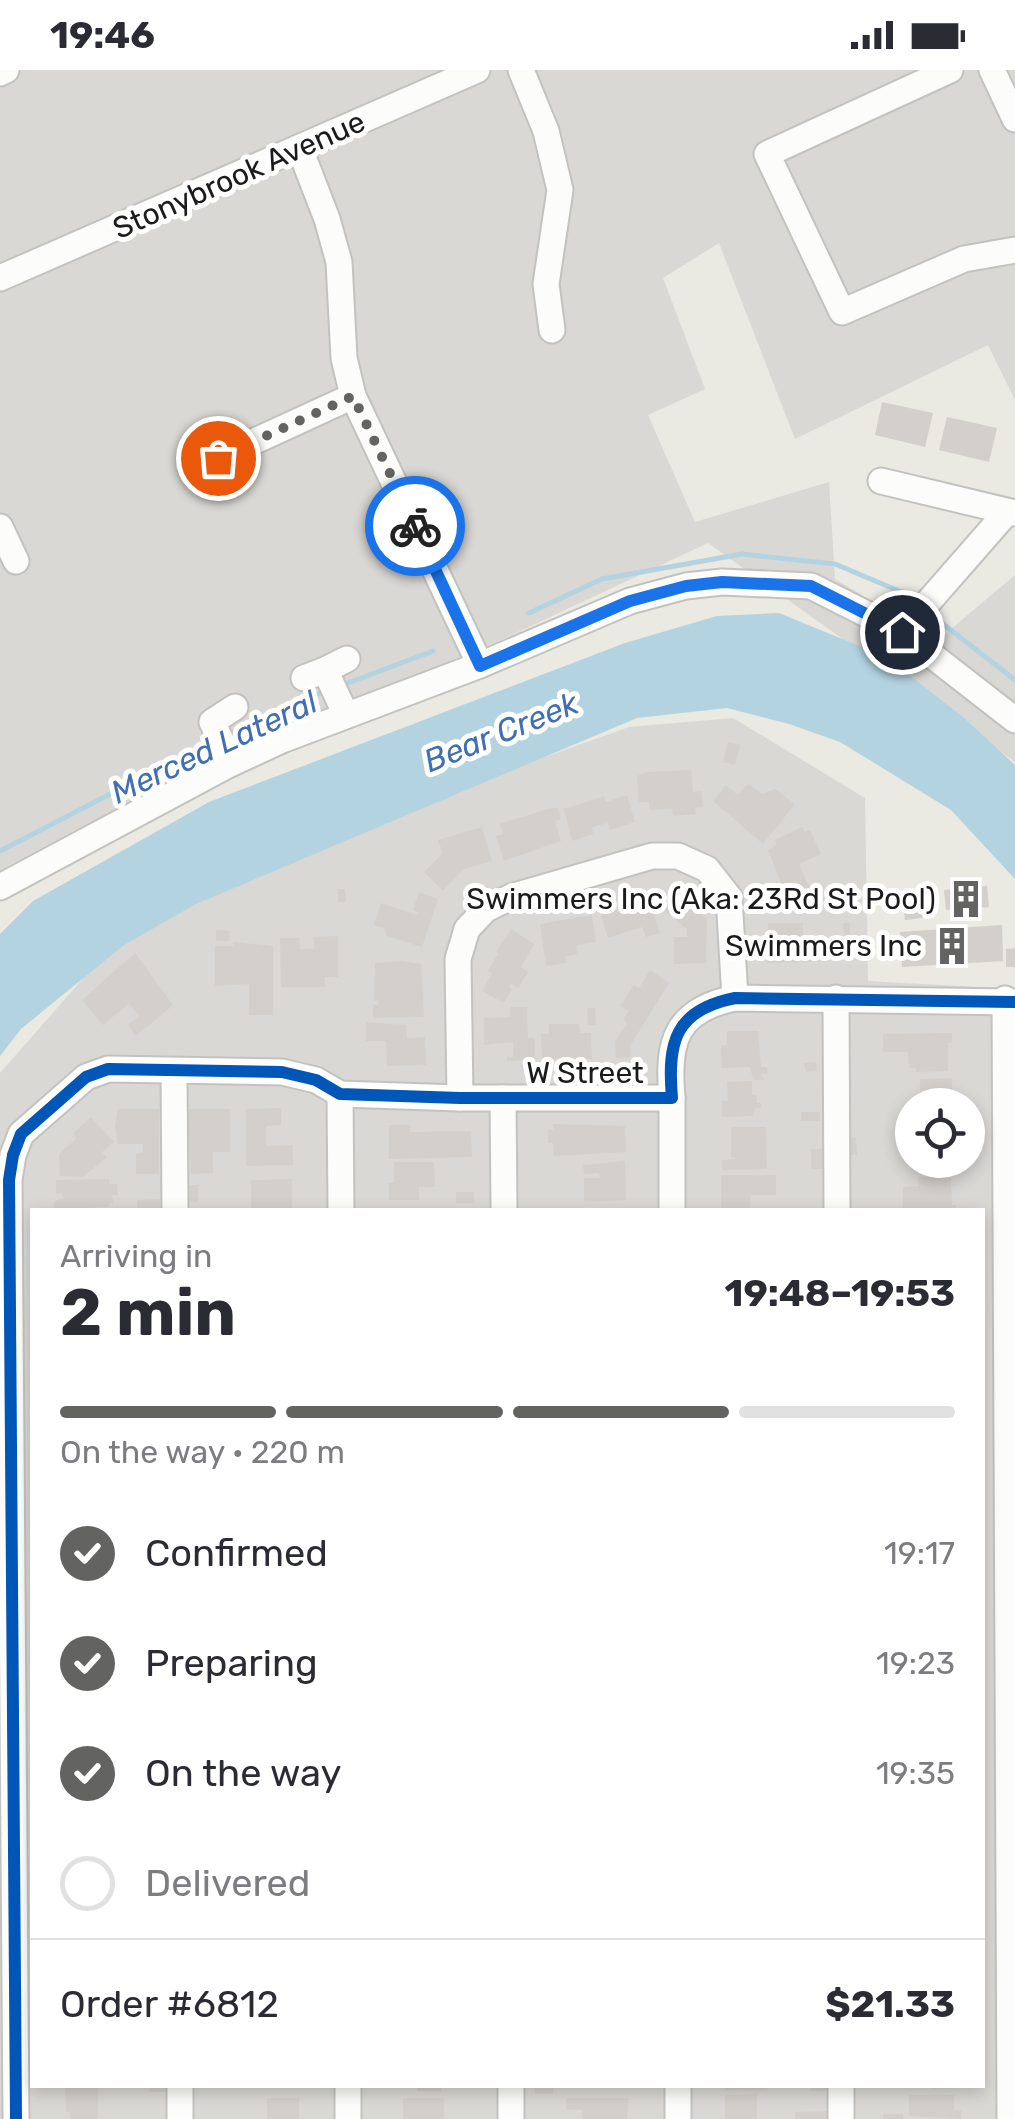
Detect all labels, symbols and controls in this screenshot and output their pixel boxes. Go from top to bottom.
text: 19:46 [50,12,155,58]
street label: Stonybrook Avenue [107,103,371,247]
pin [176,416,261,501]
icon: bag [191,431,246,486]
courier [365,476,465,576]
icon: bike [388,499,443,554]
pin [860,590,945,675]
icon: home [875,605,930,660]
water label: Merced Lateral [105,682,324,811]
water label: Bear Creek [418,684,584,780]
building icon: Swimmers Inc (Aka: 23Rd St Pool) [945,878,987,920]
place label: Swimmers Inc (Aka: 23Rd St Pool) [466,881,936,917]
building icon: Swimmers Inc [931,925,973,967]
place label: Swimmers Inc [725,928,922,964]
street label: W Street [526,1055,644,1091]
map controls [895,1088,985,1178]
button: locate [895,1088,985,1178]
text: Arriving in [60,1237,212,1275]
text: 19:48–19:53 [725,1270,955,1316]
text: 2 min [60,1274,236,1351]
text: On the way · 220 m [60,1433,345,1471]
icon: check [60,1526,115,1581]
text: Confirmed [145,1530,328,1576]
text: 19:17 [884,1534,955,1572]
icon: check [60,1636,115,1691]
text: Preparing [145,1640,318,1686]
text: 19:23 [876,1644,955,1682]
icon: check [60,1746,115,1801]
text: On the way [145,1750,341,1796]
text: 19:35 [876,1754,955,1792]
text: Delivered [145,1860,310,1906]
text: Order #6812 [60,1981,279,2027]
text: $21.33 [825,1981,955,2027]

